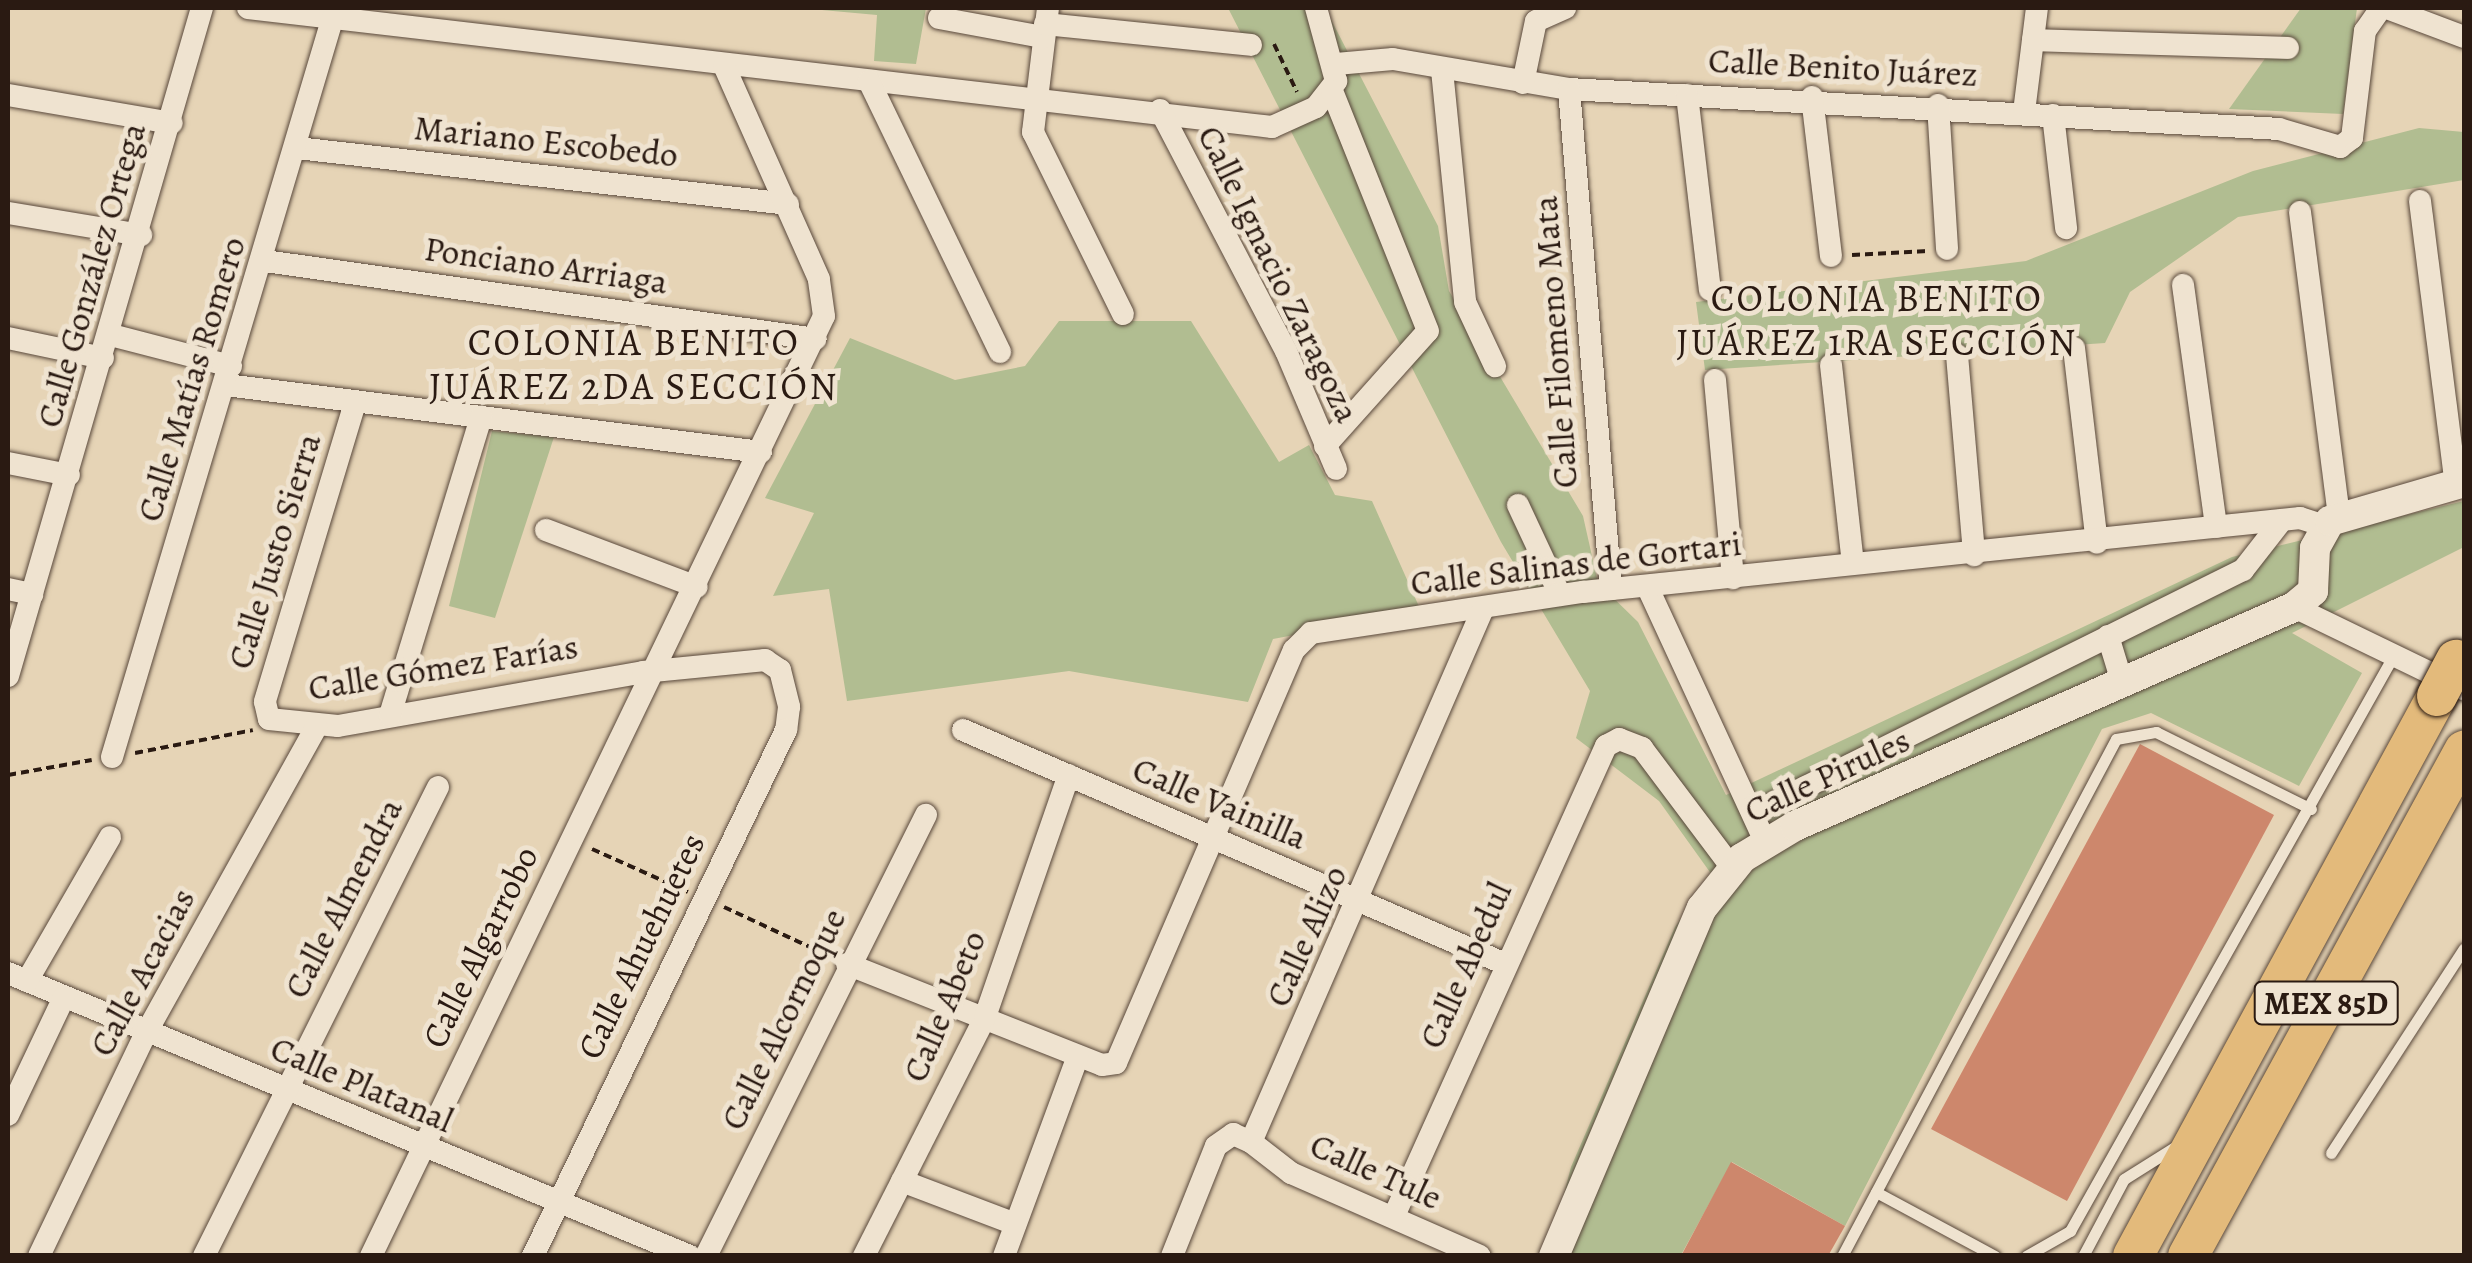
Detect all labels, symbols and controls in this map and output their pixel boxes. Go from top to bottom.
street label: Calle Benito Juárez [1707,39,1979,95]
street label: Mariano Escobedo [412,106,680,176]
street label: Calle González Ortega [27,118,155,432]
street label: Calle Ignacio Zaragoza [1189,119,1369,429]
street label: Calle Filomeno Mata [1524,195,1586,489]
street label: Ponciano Arriaga [422,227,670,303]
street label: Calle Matías Romero [128,232,254,526]
district label: COLONIA BENITO JUÁREZ 1RA SECCIÓN [1676,276,2078,366]
district label: COLONIA BENITO JUÁREZ 2DA SECCIÓN [429,320,839,409]
street label: Calle Justo Sierra [218,428,330,674]
street label: Calle Salinas de Gortari [1408,522,1744,604]
street label: Calle Gómez Farías [305,625,581,709]
street label: Calle Pirules [1738,718,1916,832]
street label: Calle Vainilla [1127,748,1313,858]
street label: Calle Almendra [275,791,411,1005]
street label: Calle Ahuehuetes [568,826,714,1066]
street label: Calle Algarrobo [413,840,547,1054]
street label: Calle Alizo [1256,859,1356,1013]
street label: Calle Abedul [1410,875,1520,1055]
street label: Calle Acacias [80,881,204,1063]
street label: Calle Alcornoque [711,902,855,1136]
street label: Calle Abeto [893,924,995,1088]
road number: MEX 85D [2254,976,2398,1030]
street label: Calle Platanal [265,1027,459,1141]
street label: Calle Tule [1304,1124,1448,1218]

